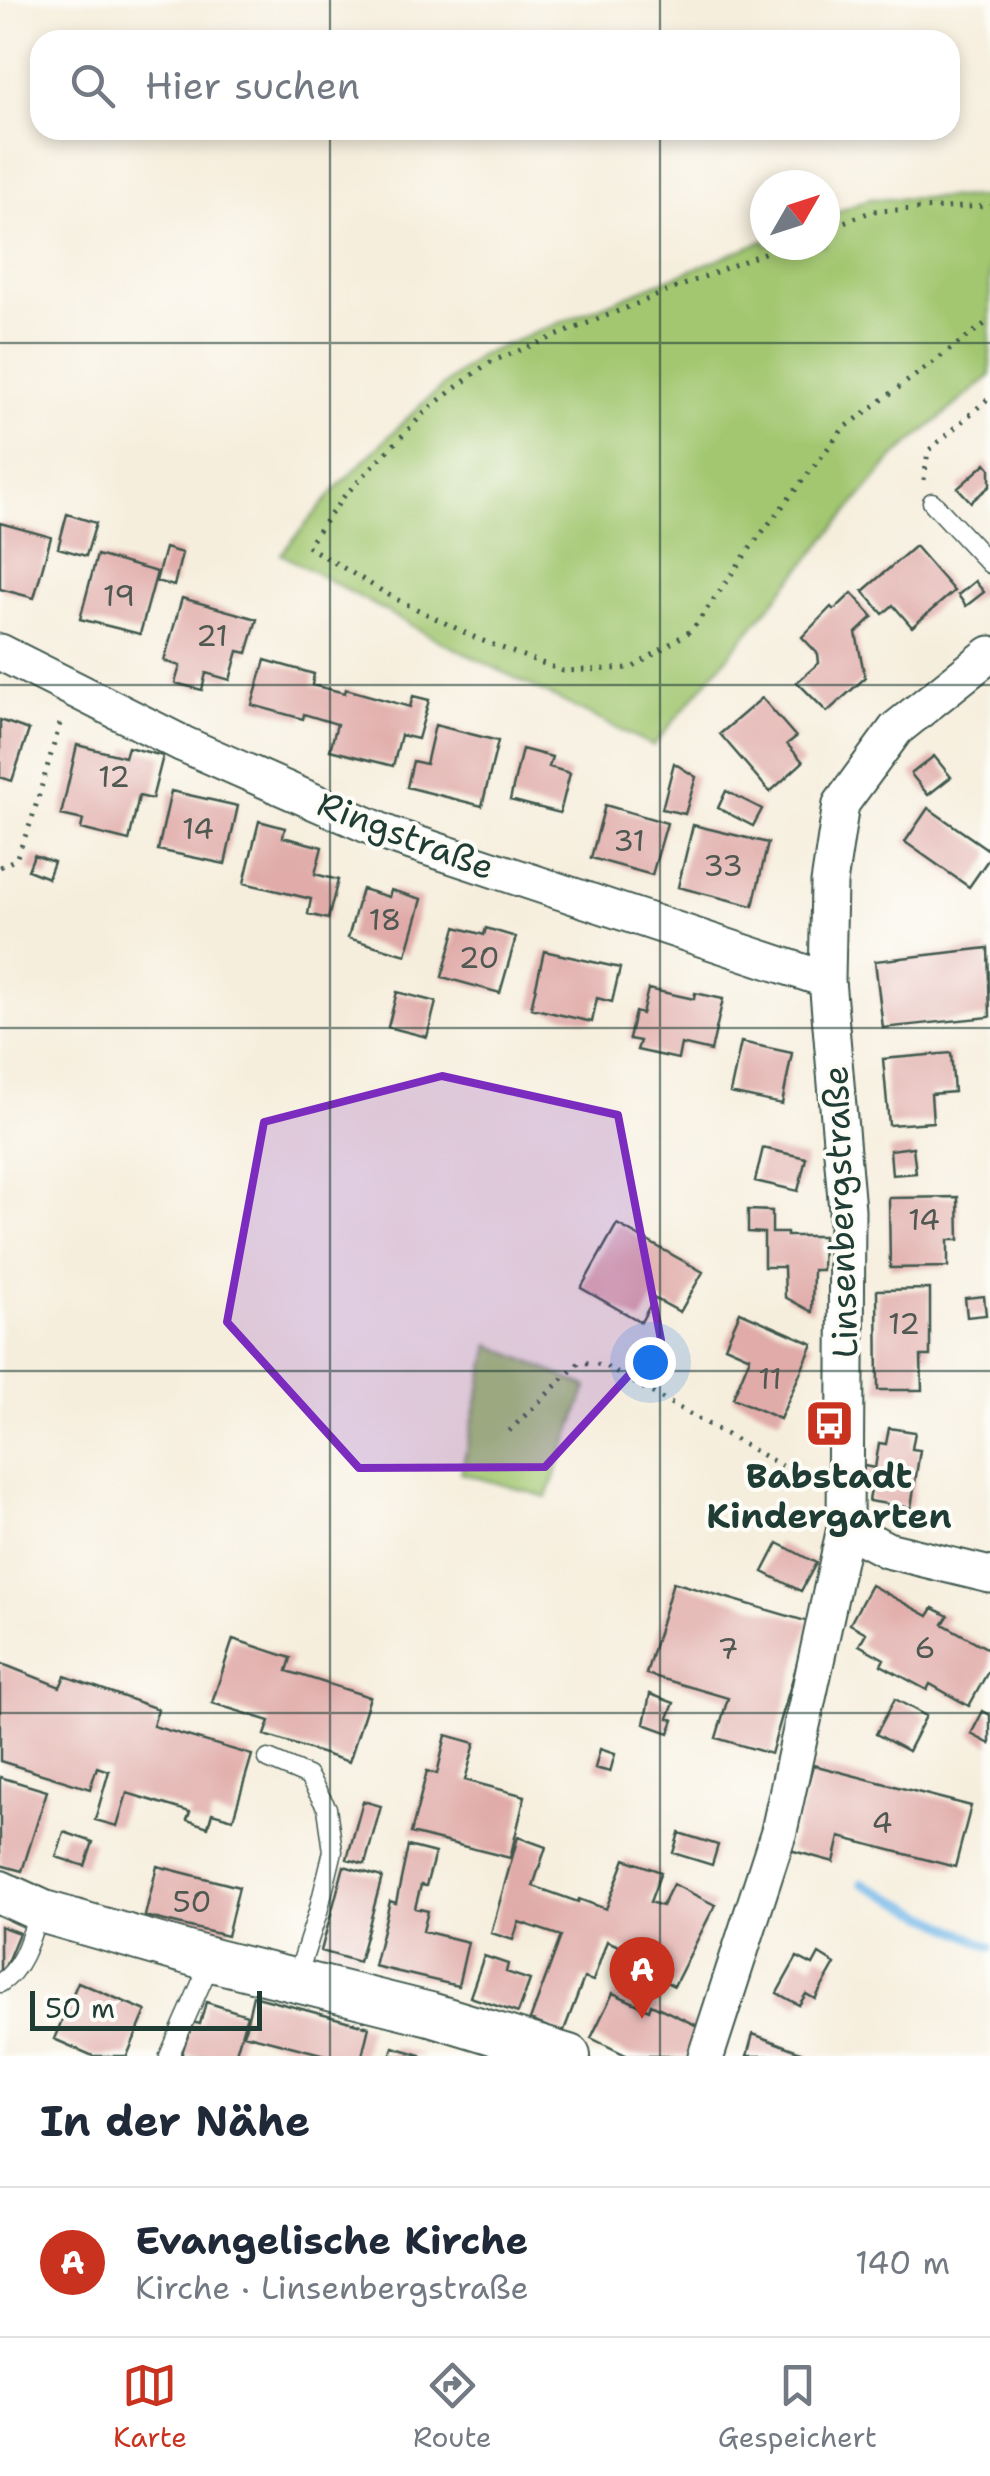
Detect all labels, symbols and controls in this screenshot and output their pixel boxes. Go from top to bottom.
search box [30,30,960,140]
icon: search [65,58,120,113]
text: Hier suchen [145,60,360,111]
north arrow [750,170,840,260]
house number: 19 [103,575,135,616]
house number: 21 [196,615,228,656]
house number: 12 [98,756,130,797]
street label: Ringstraße [311,780,501,890]
house number: 14 [182,808,214,849]
house number: 31 [613,820,645,861]
house number: 33 [703,845,743,886]
house number: 18 [368,899,402,940]
house number: 20 [458,937,500,978]
street label: Linsenbergstraße [811,1065,869,1359]
house number: 14 [908,1199,940,1240]
house number: 12 [888,1303,920,1344]
your location [625,1337,676,1388]
house number: 11 [758,1358,782,1399]
bus stop icon: Babstadt Kindergarten [803,1397,855,1449]
place label: Babstadt Kindergarten [706,1452,952,1539]
house number: 6 [915,1627,936,1668]
house number: 7 [718,1628,739,1669]
house number: 4 [872,1802,893,1843]
house number: 50 [172,1881,212,1922]
pin: A [610,1936,674,2019]
scale bar [30,1986,262,2030]
text: 50 m [45,1989,115,2027]
text: In der Nähe [40,2093,310,2149]
text: Evangelische Kirche [135,2215,528,2266]
text: A [60,2241,85,2284]
text: 140 m [855,2241,950,2284]
text: Kirche · Linsenbergstraße [135,2266,529,2309]
tab: Karte [113,2358,187,2456]
tab: Route [413,2358,492,2456]
tab: Gespeichert [718,2358,877,2456]

